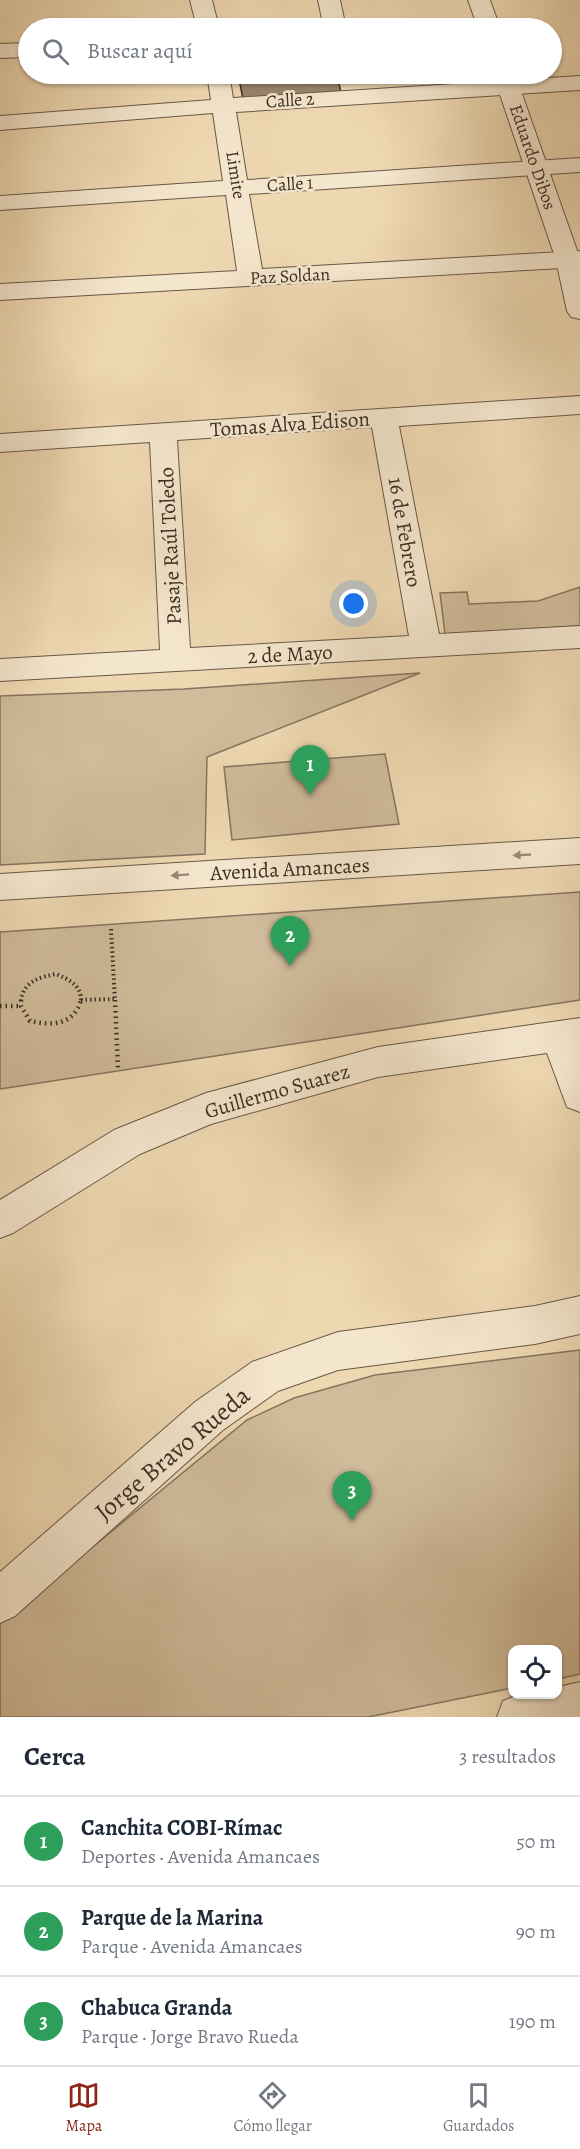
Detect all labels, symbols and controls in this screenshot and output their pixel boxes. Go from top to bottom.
search box [18,18,562,84]
icon: search [39,35,72,68]
text: Buscar aquí [87,36,193,66]
street label: Calle 2 [265,86,316,114]
street label: Eduardo Dibos [504,101,562,213]
street label: Limite [220,149,252,201]
street label: Calle 1 [266,170,314,198]
street label: Paz Soldan [249,262,331,290]
street label: Tomas Alva Edison [209,404,371,444]
street label: Pasaje Raúl Toledo [152,466,188,626]
street label: 16 de Febrero [382,475,428,589]
your location [339,589,368,618]
street label: 2 de Mayo [247,638,333,670]
pin: 1 [290,746,330,795]
one-way arrow [512,850,531,859]
street label: Avenida Amancaes [208,851,371,887]
one-way arrow [171,871,190,880]
pin: 2 [270,916,310,966]
street label: Guillermo Suarez [201,1057,353,1125]
street label: Jorge Bravo Rueda [87,1378,257,1529]
pin: 3 [332,1472,372,1521]
map controls [508,1645,562,1699]
button: locate [508,1645,562,1699]
text: Cerca [24,1739,86,1774]
text: 3 resultados [459,1743,556,1770]
text: Canchita COBI-Rímac [81,1813,283,1843]
text: 1 [40,1828,47,1855]
text: 50 m [516,1828,556,1855]
text: Deportes · Avenida Amancaes [81,1843,320,1870]
text: Parque de la Marina [81,1903,263,1933]
text: 2 [39,1918,48,1945]
text: 90 m [516,1918,556,1945]
text: Parque · Avenida Amancaes [81,1933,303,1960]
text: Chabuca Granda [81,1993,232,2023]
text: 3 [39,2008,48,2035]
text: 190 m [509,2008,556,2035]
text: Parque · Jorge Bravo Rueda [81,2023,299,2050]
tab: Mapa [66,2079,102,2137]
tab: Cómo llegar [233,2079,312,2137]
tab: Guardados [443,2079,514,2137]

